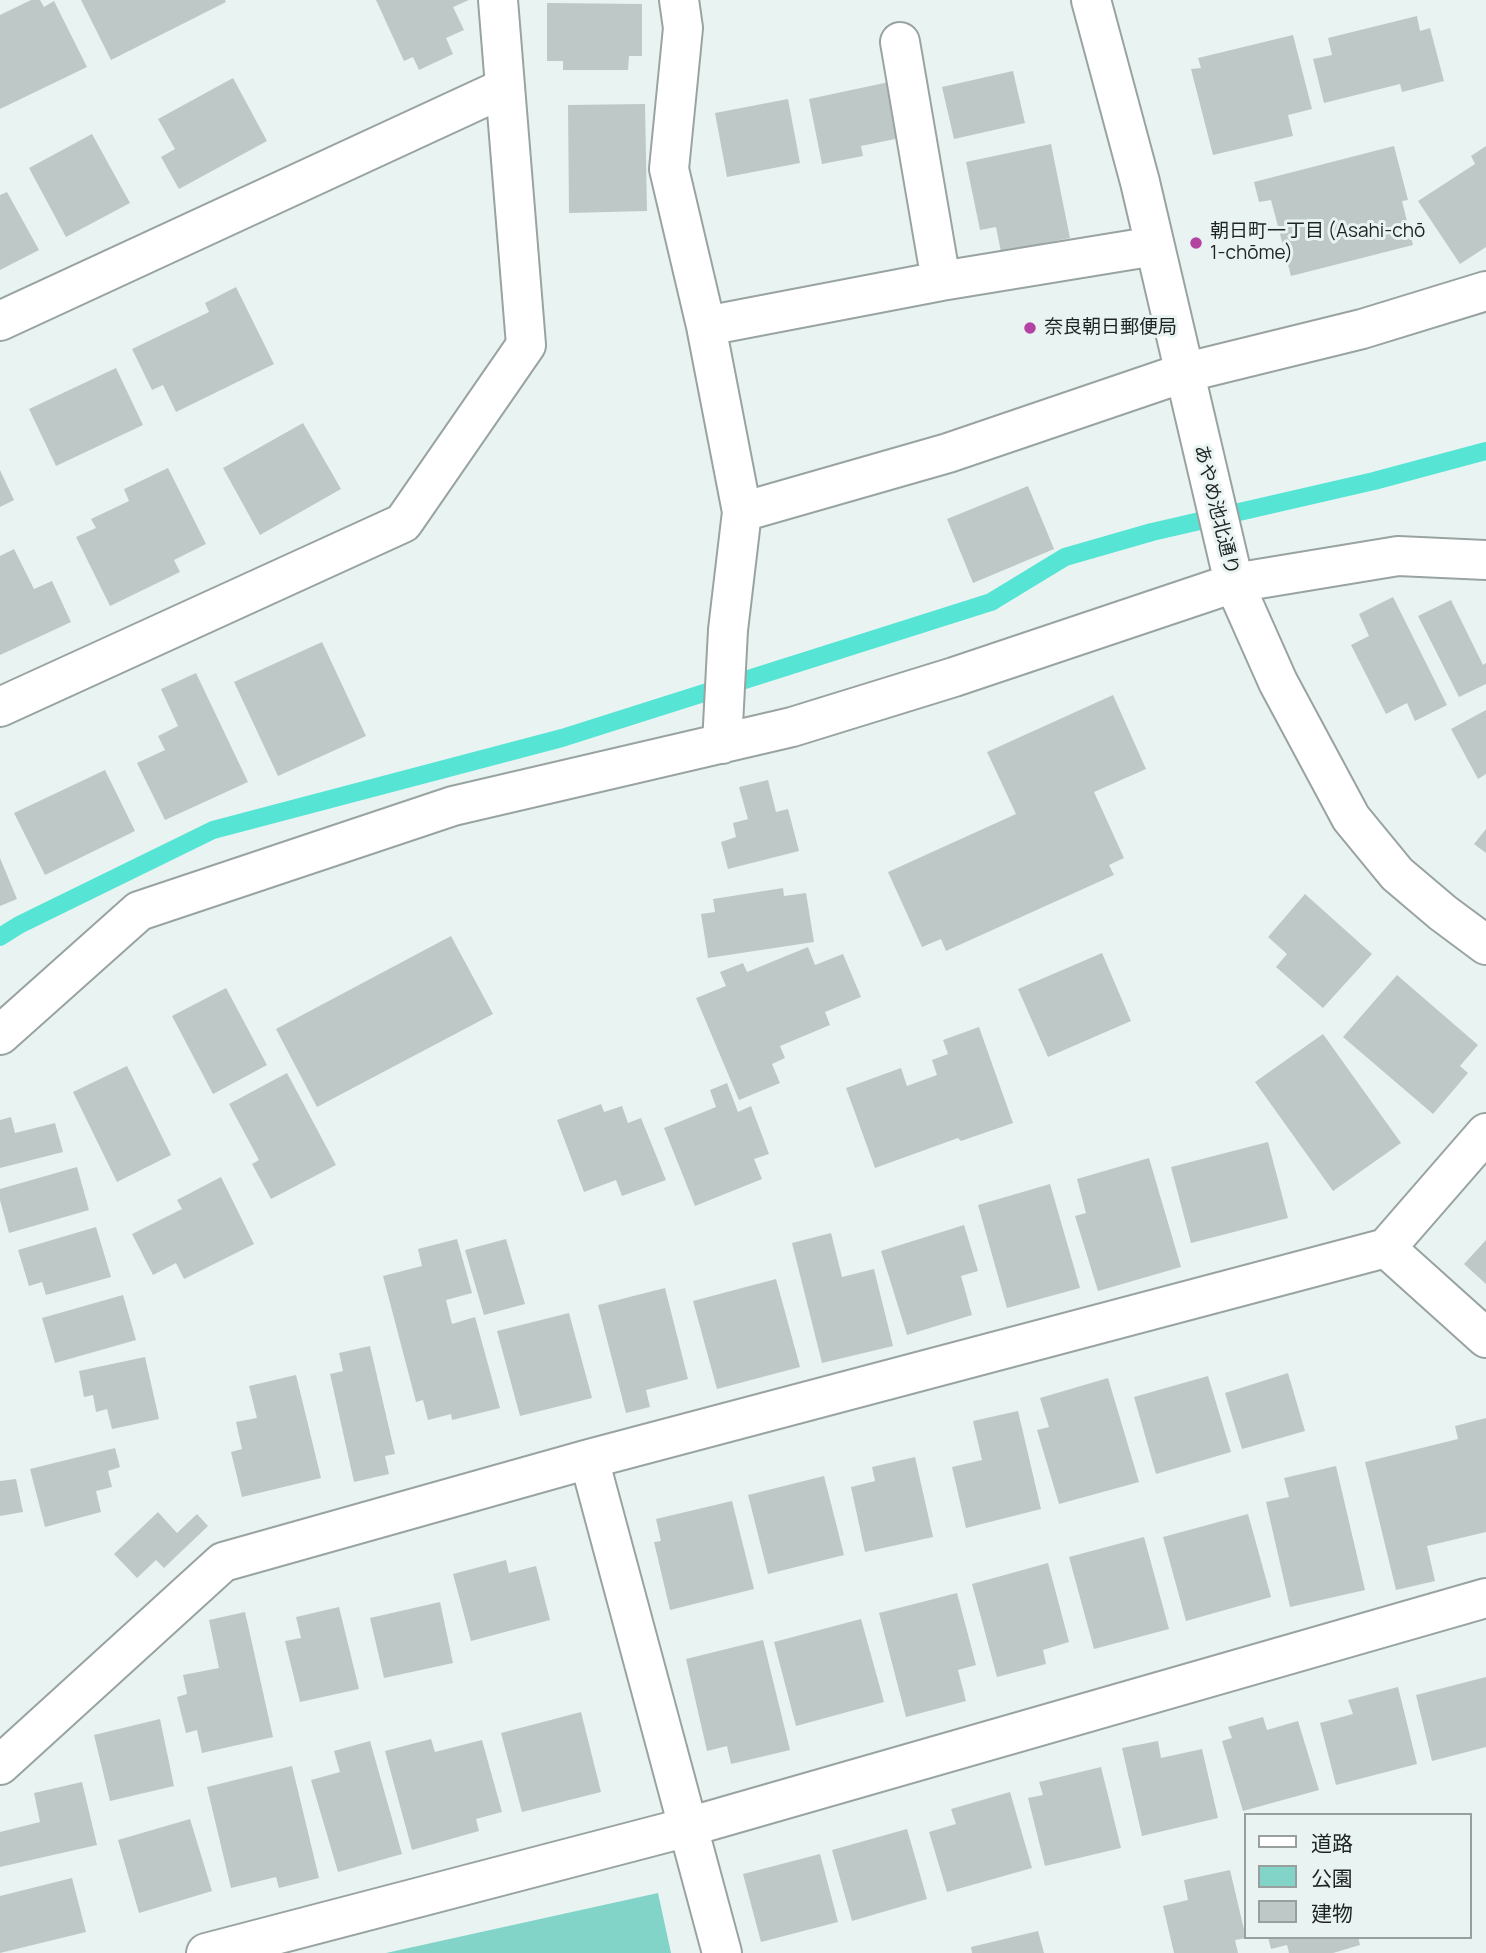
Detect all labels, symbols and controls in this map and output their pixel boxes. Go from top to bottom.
place label: 朝日町一丁目 (Asahi-chō 1-chōme) [1210,221,1425,265]
marker: 朝日町一丁目 (Asahi-chō 1-chōme) [1188,235,1204,251]
place label: 奈良朝日郵便局 [1044,317,1177,339]
marker: 奈良朝日郵便局 [1022,320,1038,336]
street label: あやめ池北通り [1189,443,1243,577]
legend [1244,1813,1472,1939]
text: 道路 [1311,1829,1353,1857]
text: 公園 [1311,1864,1353,1892]
text: 建物 [1311,1899,1353,1927]

